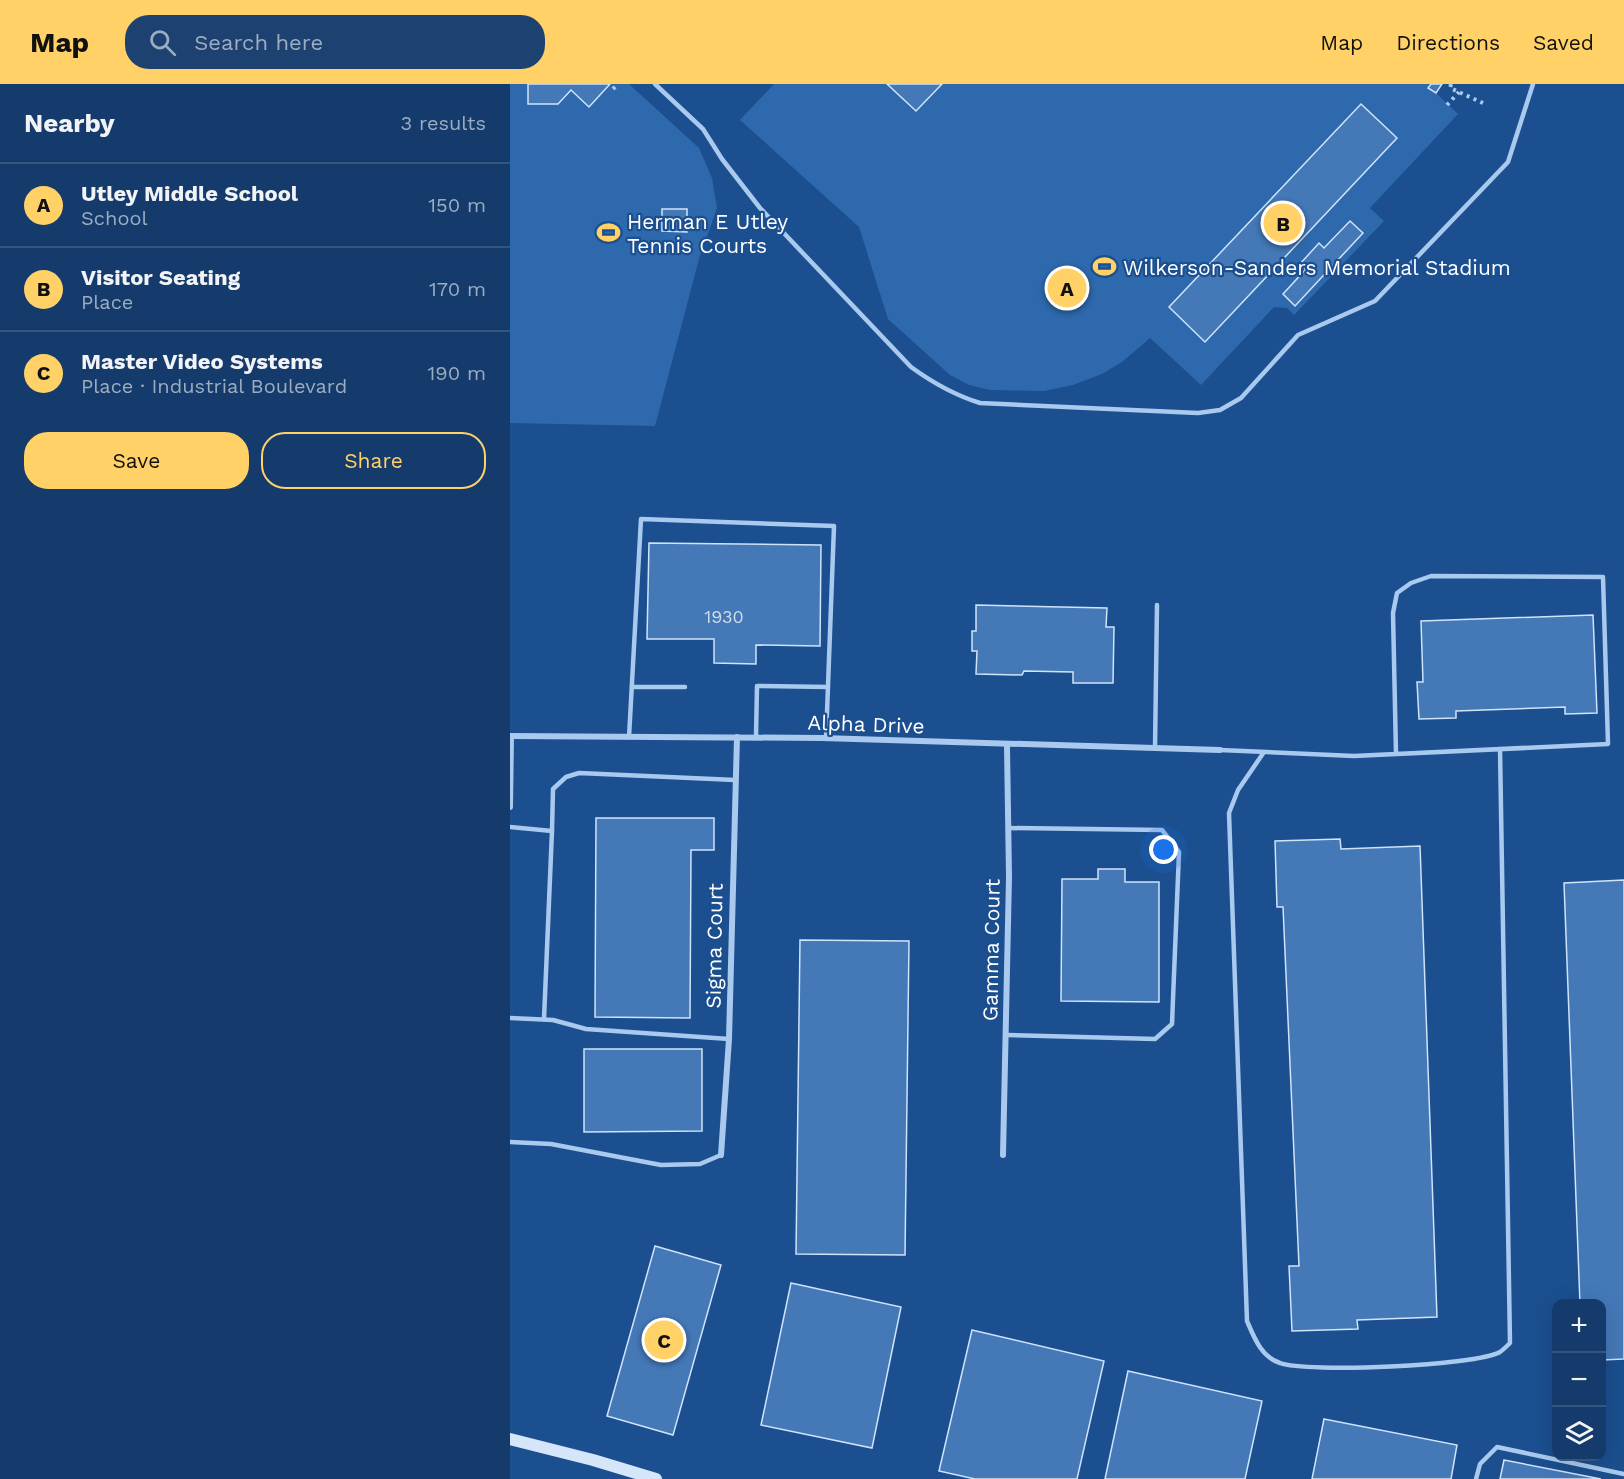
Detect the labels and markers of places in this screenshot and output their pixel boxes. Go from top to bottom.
pin: B [1264,200,1302,246]
place label: Herman E Utley Tennis Courts [627,209,788,258]
sports icon: Herman E Utley Tennis Courts [596,220,622,246]
sports icon: Wilkerson-Sanders Memorial Stadium [1092,254,1118,280]
place label: Wilkerson-Sanders Memorial Stadium [1123,255,1511,280]
pin: A [1048,266,1086,310]
pin: C [644,1318,684,1362]

